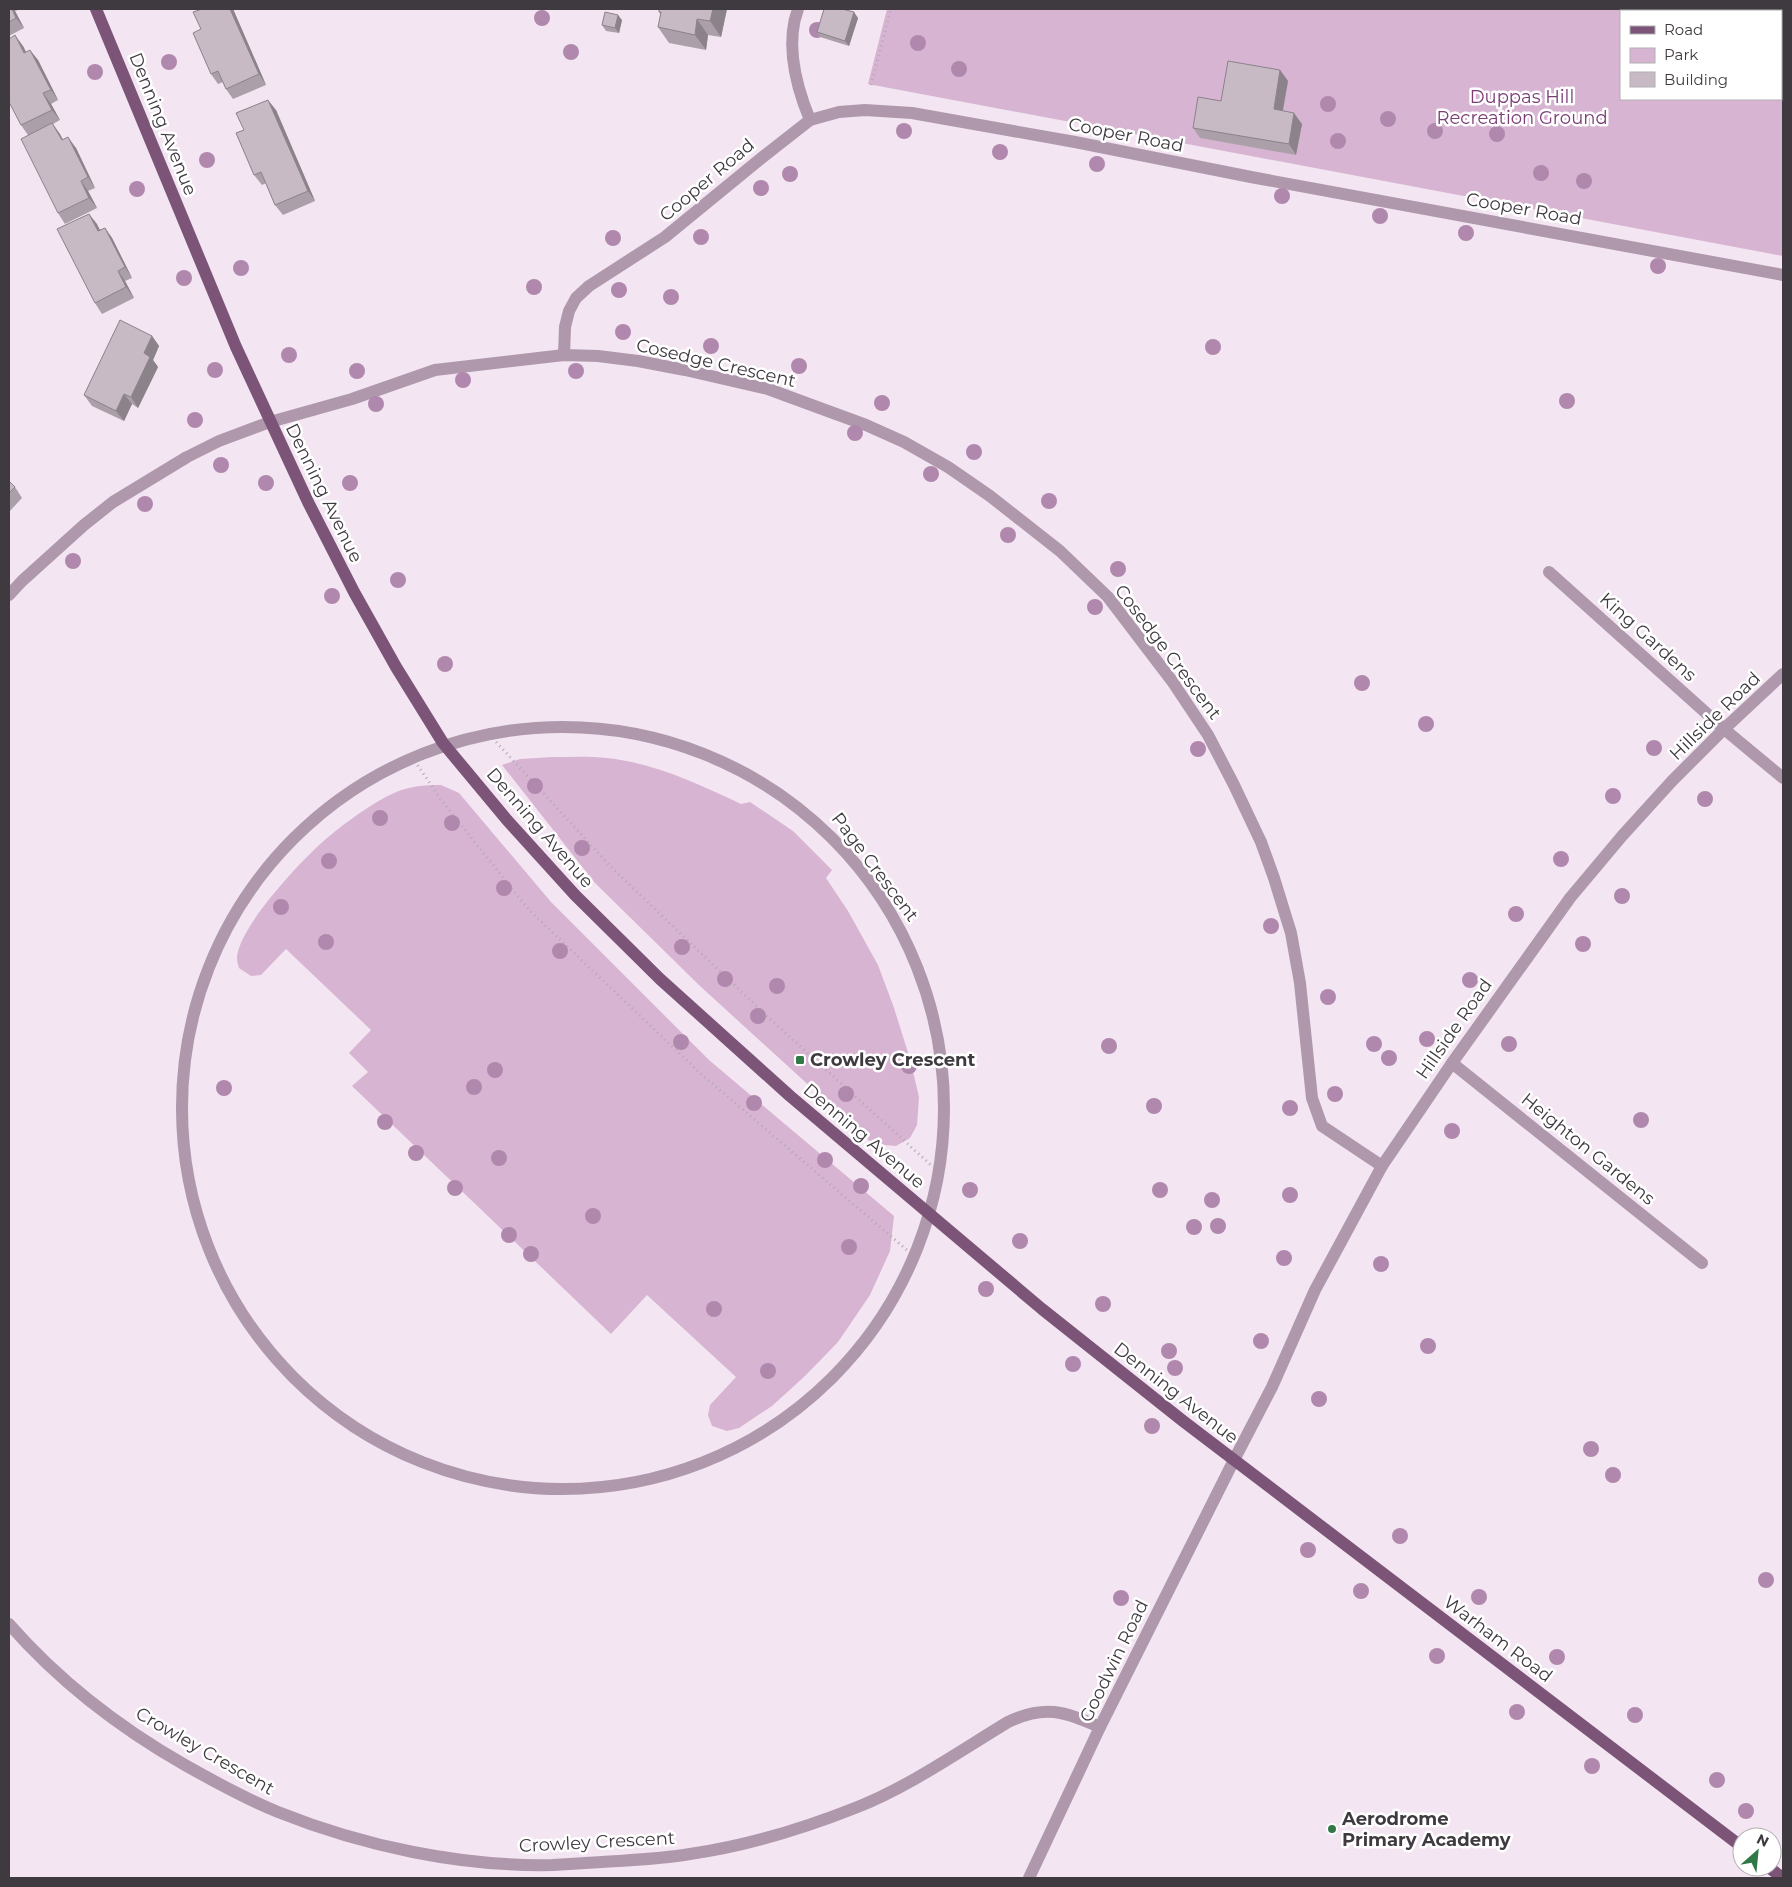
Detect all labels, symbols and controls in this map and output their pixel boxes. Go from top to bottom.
legend [1620,10,1782,100]
text: Road [1664,20,1703,39]
text: Park [1664,45,1698,64]
street label: Denning Avenue [124,49,202,199]
text: Building [1664,70,1728,89]
park label: Duppas Hill Recreation Ground [1436,86,1608,129]
street label: Cooper Road [1066,113,1186,157]
street label: Cooper Road [655,134,759,226]
street label: Cooper Road [1464,188,1584,230]
street label: Cosedge Crescent [634,334,798,392]
street label: Denning Avenue [281,420,367,566]
street label: Cosedge Crescent [1110,580,1226,724]
street label: King Gardens [1595,588,1701,686]
street label: Hillside Road [1665,667,1765,765]
street label: Denning Avenue [482,763,598,893]
street label: Page Crescent [827,808,923,926]
street label: Hillside Road [1411,975,1497,1083]
place label: Crowley Crescent [810,1049,976,1071]
marker: Crowley Crescent [794,1054,806,1066]
street label: Denning Avenue [799,1079,929,1193]
street label: Heighton Gardens [1517,1088,1659,1210]
street label: Denning Avenue [1109,1338,1243,1449]
street label: Warham Road [1439,1591,1557,1687]
street label: Goodwin Road [1075,1596,1153,1726]
street label: Crowley Crescent [132,1702,278,1800]
place label: Aerodrome Primary Academy [1341,1808,1511,1851]
marker: Aerodrome Primary Academy [1326,1823,1338,1835]
street label: Crowley Crescent [518,1827,676,1857]
north arrow [1732,1827,1782,1877]
text: N [1754,1830,1772,1851]

